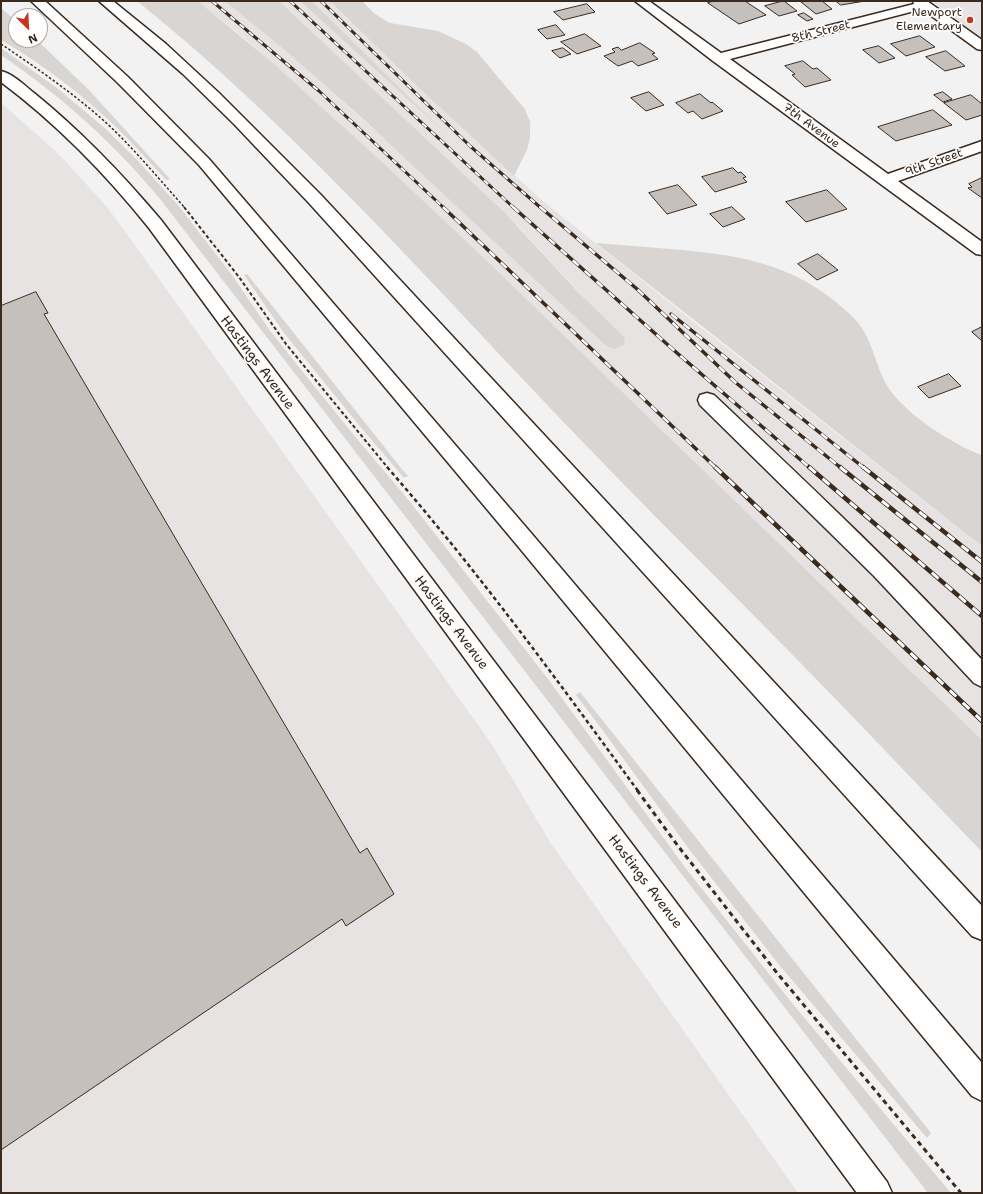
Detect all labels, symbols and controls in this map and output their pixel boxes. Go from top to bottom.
place label: Newport Elementary [896,6,962,34]
north arrow [8,8,48,48]
marker: Newport Elementary [965,15,975,25]
street label: 8th Street [790,18,852,46]
text: N [26,30,40,47]
street label: 7th Avenue [780,100,842,152]
street label: 9th Street [903,146,965,180]
street label: Hastings Avenue [216,313,298,413]
street label: Hastings Avenue [410,573,492,673]
street label: Hastings Avenue [604,832,686,932]

